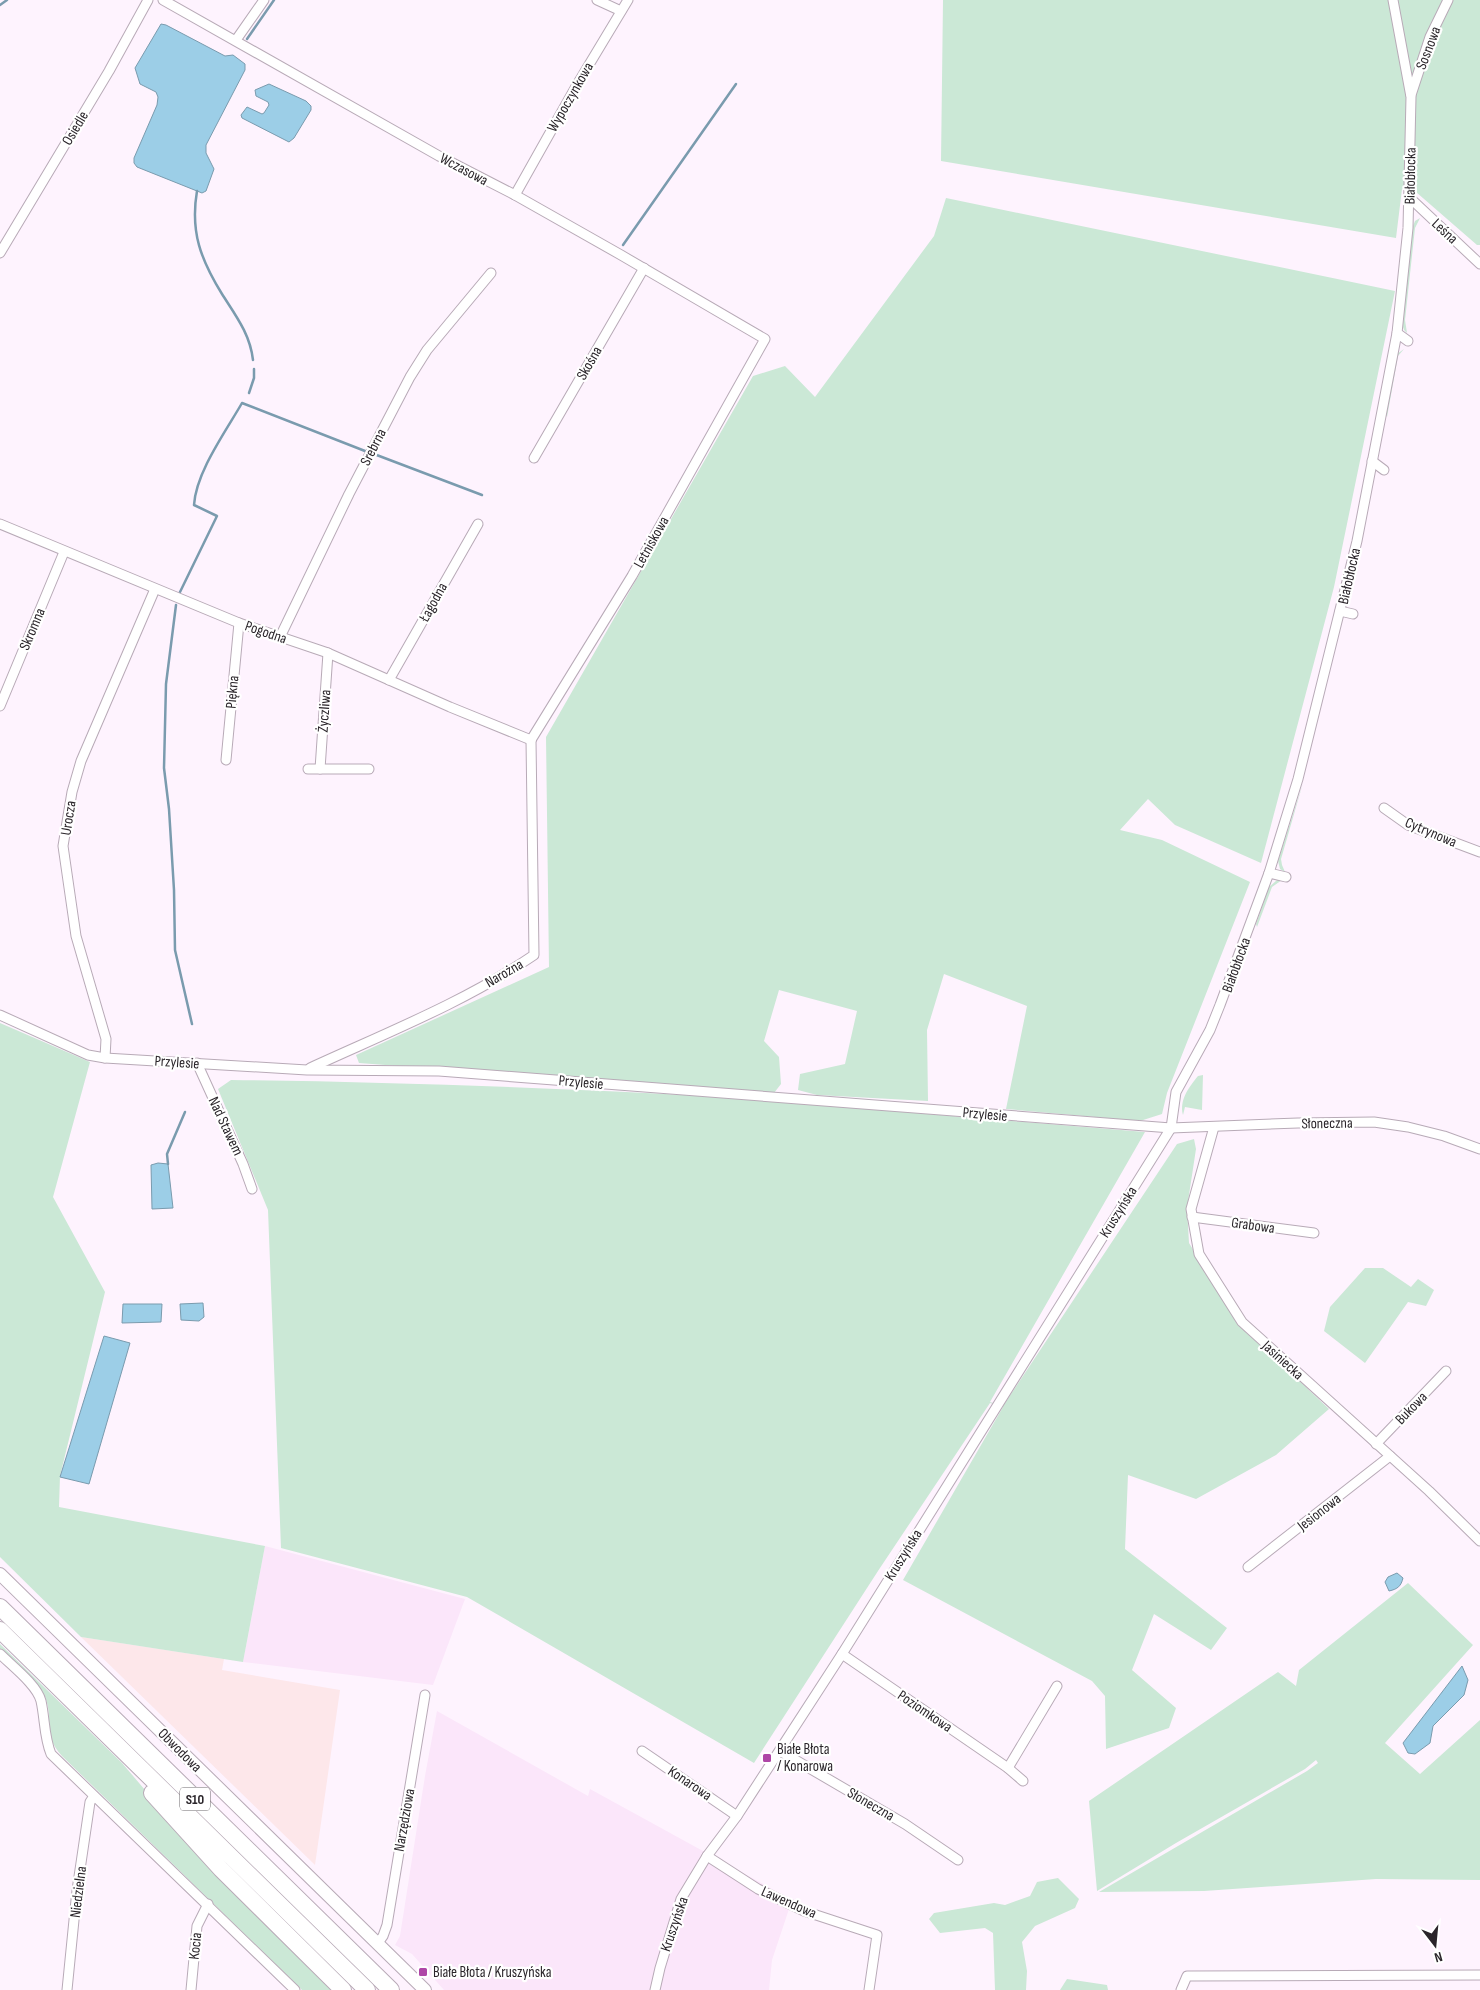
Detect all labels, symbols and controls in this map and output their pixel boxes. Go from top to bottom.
street label: Sosnowa [1412,24,1445,72]
street label: Wypoczynkowa [543,59,598,135]
street label: Osiedle [58,108,93,149]
street label: Białobłocka [1401,147,1421,205]
street label: Wczasowa [436,149,491,190]
street label: Leśna [1428,215,1462,248]
street label: Skośna [572,343,607,383]
street label: Srebrna [356,425,391,469]
street label: Letniskowa [630,513,673,571]
street label: Białobłocka [1334,546,1365,606]
street label: Łagodna [414,579,452,626]
street label: Skromna [15,605,50,653]
street label: Pogodna [242,616,290,649]
street label: Piękna [222,675,243,709]
street label: Życzliwa [314,689,335,733]
street label: Urocza [56,799,81,837]
street label: Cytrynowa [1402,813,1460,852]
street label: Białobłocka [1218,935,1255,995]
street label: Narożna [482,955,527,992]
street label: Przylesie [154,1051,200,1074]
street label: Przylesie [558,1071,604,1094]
street label: Nad Stawem [204,1094,247,1159]
street label: Przylesie [962,1103,1008,1126]
street label: Słoneczna [1301,1114,1353,1133]
street label: Kruszyńska [1095,1183,1142,1241]
street label: Grabowa [1230,1213,1276,1238]
street label: Jasiniecka [1257,1336,1308,1384]
street label: Bukowa [1391,1388,1432,1429]
street label: Jesionowa [1293,1489,1345,1536]
street label: Kruszyńska [880,1526,927,1584]
street label: Poziomkowa [894,1686,956,1737]
street label: Obwodowa [154,1724,206,1777]
place label: Białe Błota / Konarowa [777,1740,833,1776]
marker: Białe Błota / Konarowa [761,1752,773,1764]
street label: Konarowa [664,1762,716,1805]
street label: Słoneczna [844,1783,898,1826]
street label: Narzędziowa [390,1787,419,1853]
road number: S10 [180,1788,210,1810]
street label: Niedzielna [66,1865,91,1919]
street label: Lawendowa [758,1882,820,1923]
street label: Kruszyńska [656,1894,693,1954]
north arrow [1410,1920,1460,1970]
street label: Kocia [185,1931,206,1961]
text: N [1433,1948,1444,1966]
place label: Białe Błota / Kruszyńska [433,1963,552,1982]
marker: Białe Błota / Kruszyńska [417,1966,429,1978]

